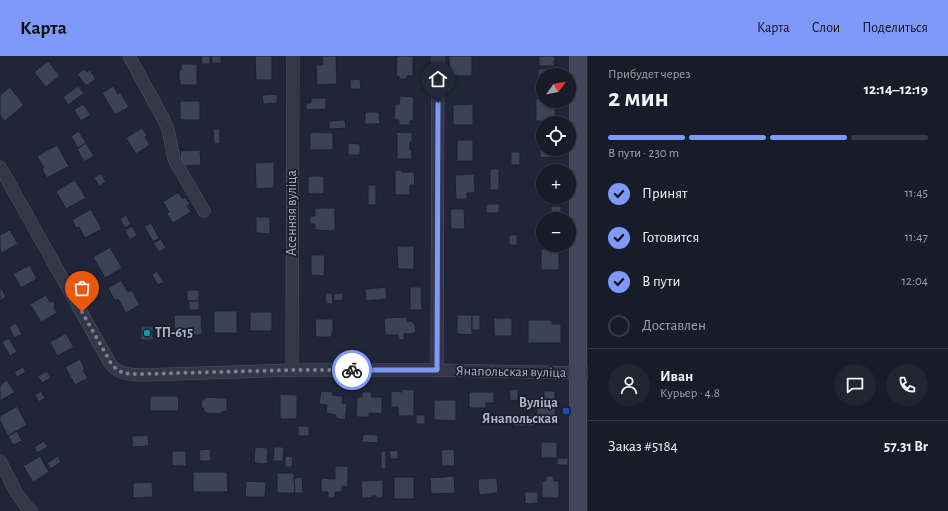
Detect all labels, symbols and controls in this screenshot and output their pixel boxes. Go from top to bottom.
text: Карта [20,19,67,38]
text: Карта [757,21,790,35]
text: Слои [812,21,840,35]
text: Поделиться [862,21,928,35]
pin [421,62,455,103]
icon: home [427,68,449,90]
north arrow [536,68,576,108]
map controls [536,68,576,252]
text: Прибудет через [608,68,690,81]
text: 12:14–12:19 [864,82,928,97]
text: 2 мин [608,85,669,111]
button: locate [536,116,576,156]
text: В пути · 230 m [608,147,679,160]
button: + [536,164,576,204]
street label: Асенняя вуліца [285,170,299,256]
icon: check [608,183,630,205]
text: Принят [642,186,687,201]
text: 11:45 [904,187,928,200]
button: − [536,212,576,252]
icon: check [608,227,630,249]
text: Готовится [642,230,699,245]
text: 11:47 [904,231,928,244]
pin [65,271,99,312]
icon: check [608,271,630,293]
text: В пути [642,274,680,289]
text: 12:04 [902,275,928,288]
icon: bag [71,277,93,299]
text: Доставлен [642,318,706,333]
place label: ТП-615 [155,326,193,340]
marker: ТП-615 [142,328,152,338]
courier [332,350,372,390]
icon: bike [341,359,363,381]
street label: Янапольская вуліца [456,364,567,380]
button: person [608,364,650,406]
button: chat [834,364,876,406]
button: phone [886,364,928,406]
text: Иван [660,369,693,384]
text: Курьер · 4.8 [660,387,720,400]
place label: Вуліца Янапольская [482,396,558,426]
marker: Вуліца Янапольская [561,406,571,416]
text: Заказ #5184 [608,439,678,454]
text: 57.31 Br [884,439,928,454]

